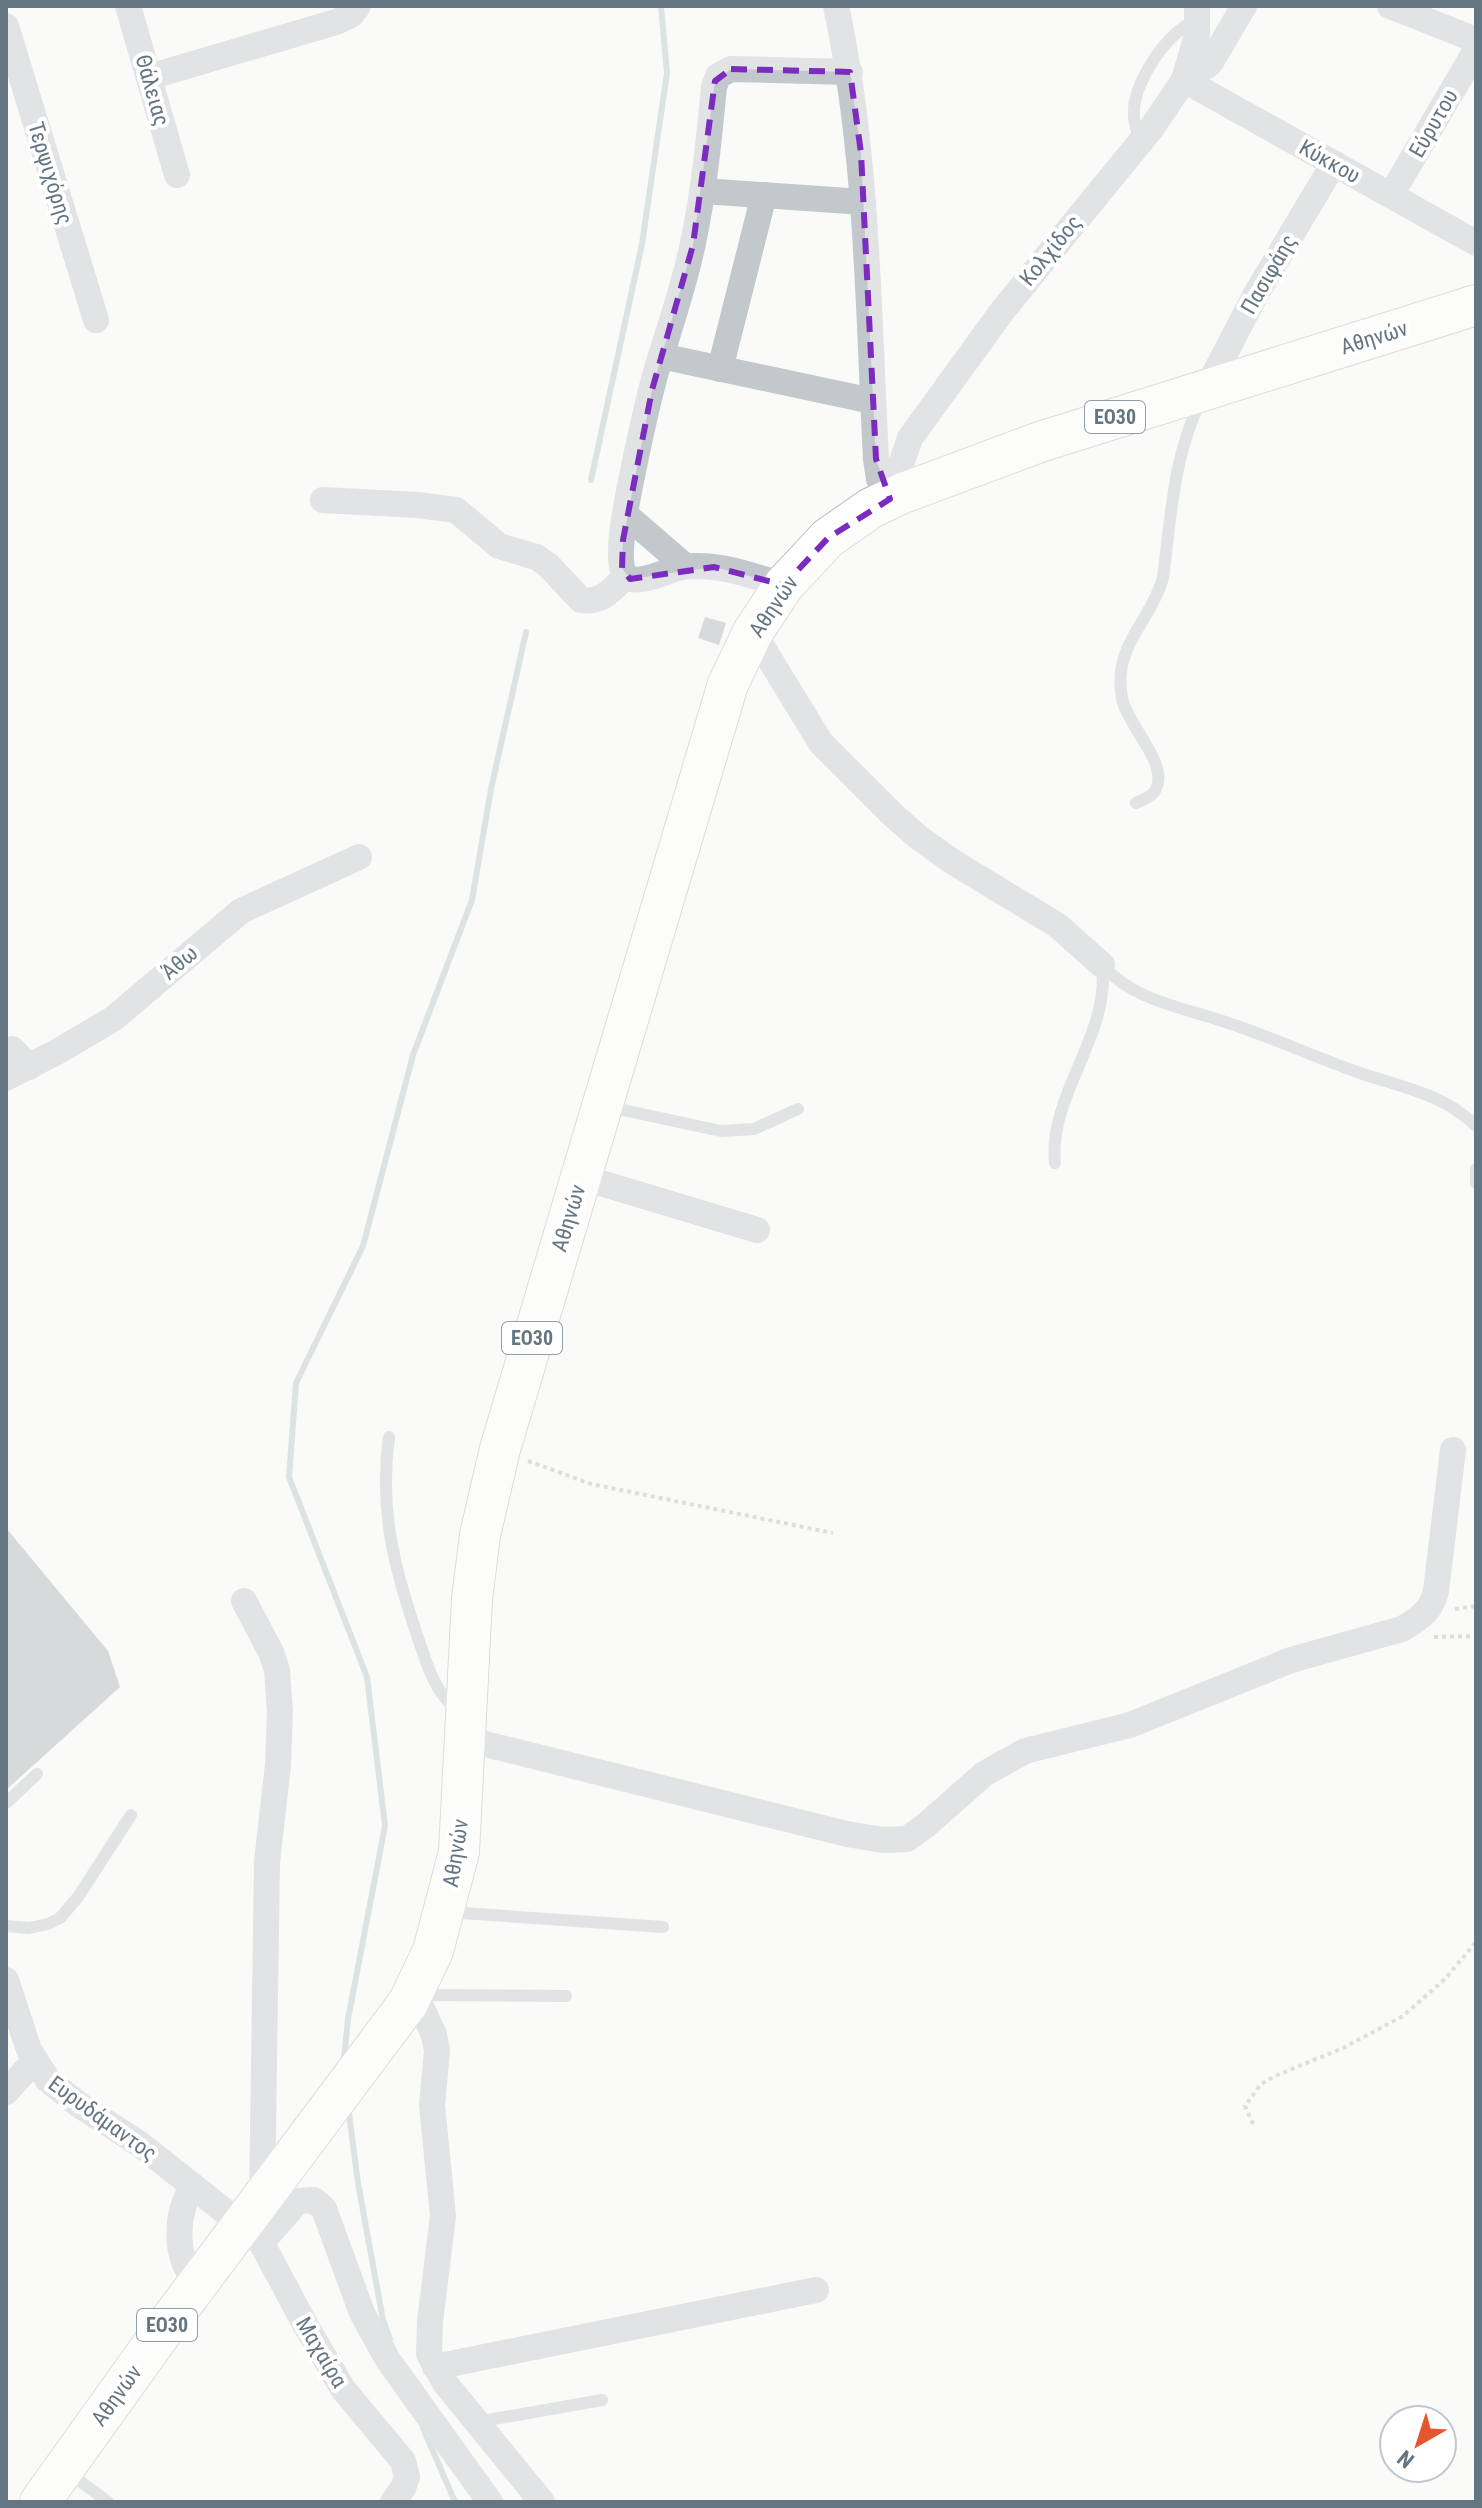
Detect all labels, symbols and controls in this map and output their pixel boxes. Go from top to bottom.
street label: Θάλειας [130,52,175,129]
street label: Εύρυτου [1404,85,1463,162]
street label: Τερψιχόρης [23,119,78,227]
street label: Κύκκου [1295,135,1365,188]
street label: Κολχίδος [1014,210,1086,291]
street label: Πασιφάης [1236,230,1301,318]
street label: Αθηνών [1337,315,1411,360]
road number: ΕΟ30 [1085,401,1145,433]
street label: Αθηνών [744,571,803,642]
street label: Άθω [156,940,202,985]
street label: Αθηνών [546,1181,591,1255]
road number: ΕΟ30 [502,1322,562,1354]
street label: Αθηνών [438,1817,473,1889]
street label: Ευρυδάμαντος [44,2071,162,2166]
road number: ΕΟ30 [137,2309,197,2341]
street label: Μαχαίρα [291,2313,352,2392]
street label: Αθηνών [86,2360,147,2431]
north arrow [1378,2404,1458,2484]
text: N [1393,2445,1419,2473]

